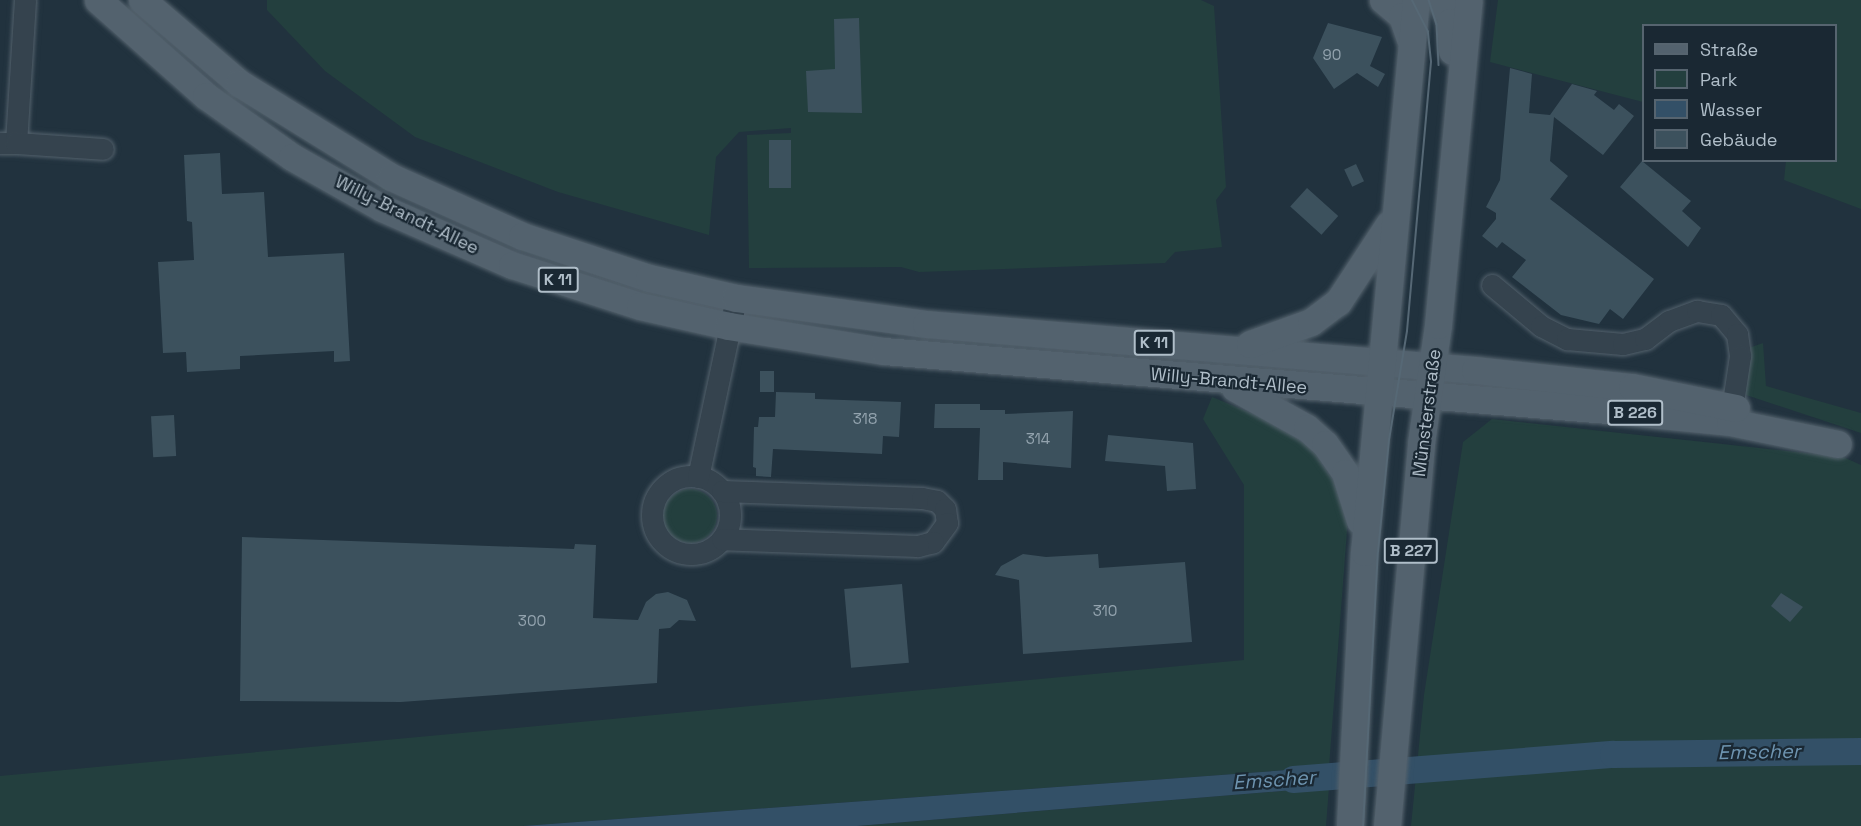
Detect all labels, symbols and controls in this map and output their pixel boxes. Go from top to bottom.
legend [1642,24,1837,162]
text: Straße [1700,38,1758,61]
house number: 90 [1323,46,1341,64]
text: Park [1700,68,1737,91]
text: Wasser [1700,98,1762,121]
text: Gebäude [1700,128,1778,151]
street label: Willy-Brandt-Allee [332,171,482,259]
road number: K 11 [537,267,579,293]
road number: K 11 [1133,330,1175,356]
street label: Münsterstraße [1408,348,1446,478]
street label: Willy-Brandt-Allee [1150,363,1308,399]
road number: B 226 [1606,400,1664,426]
house number: 318 [853,410,877,428]
house number: 314 [1026,430,1050,448]
road number: B 227 [1382,538,1440,564]
house number: 310 [1093,602,1117,620]
house number: 300 [518,612,546,630]
water label: Emscher [1717,739,1801,765]
water label: Emscher [1232,765,1316,795]

